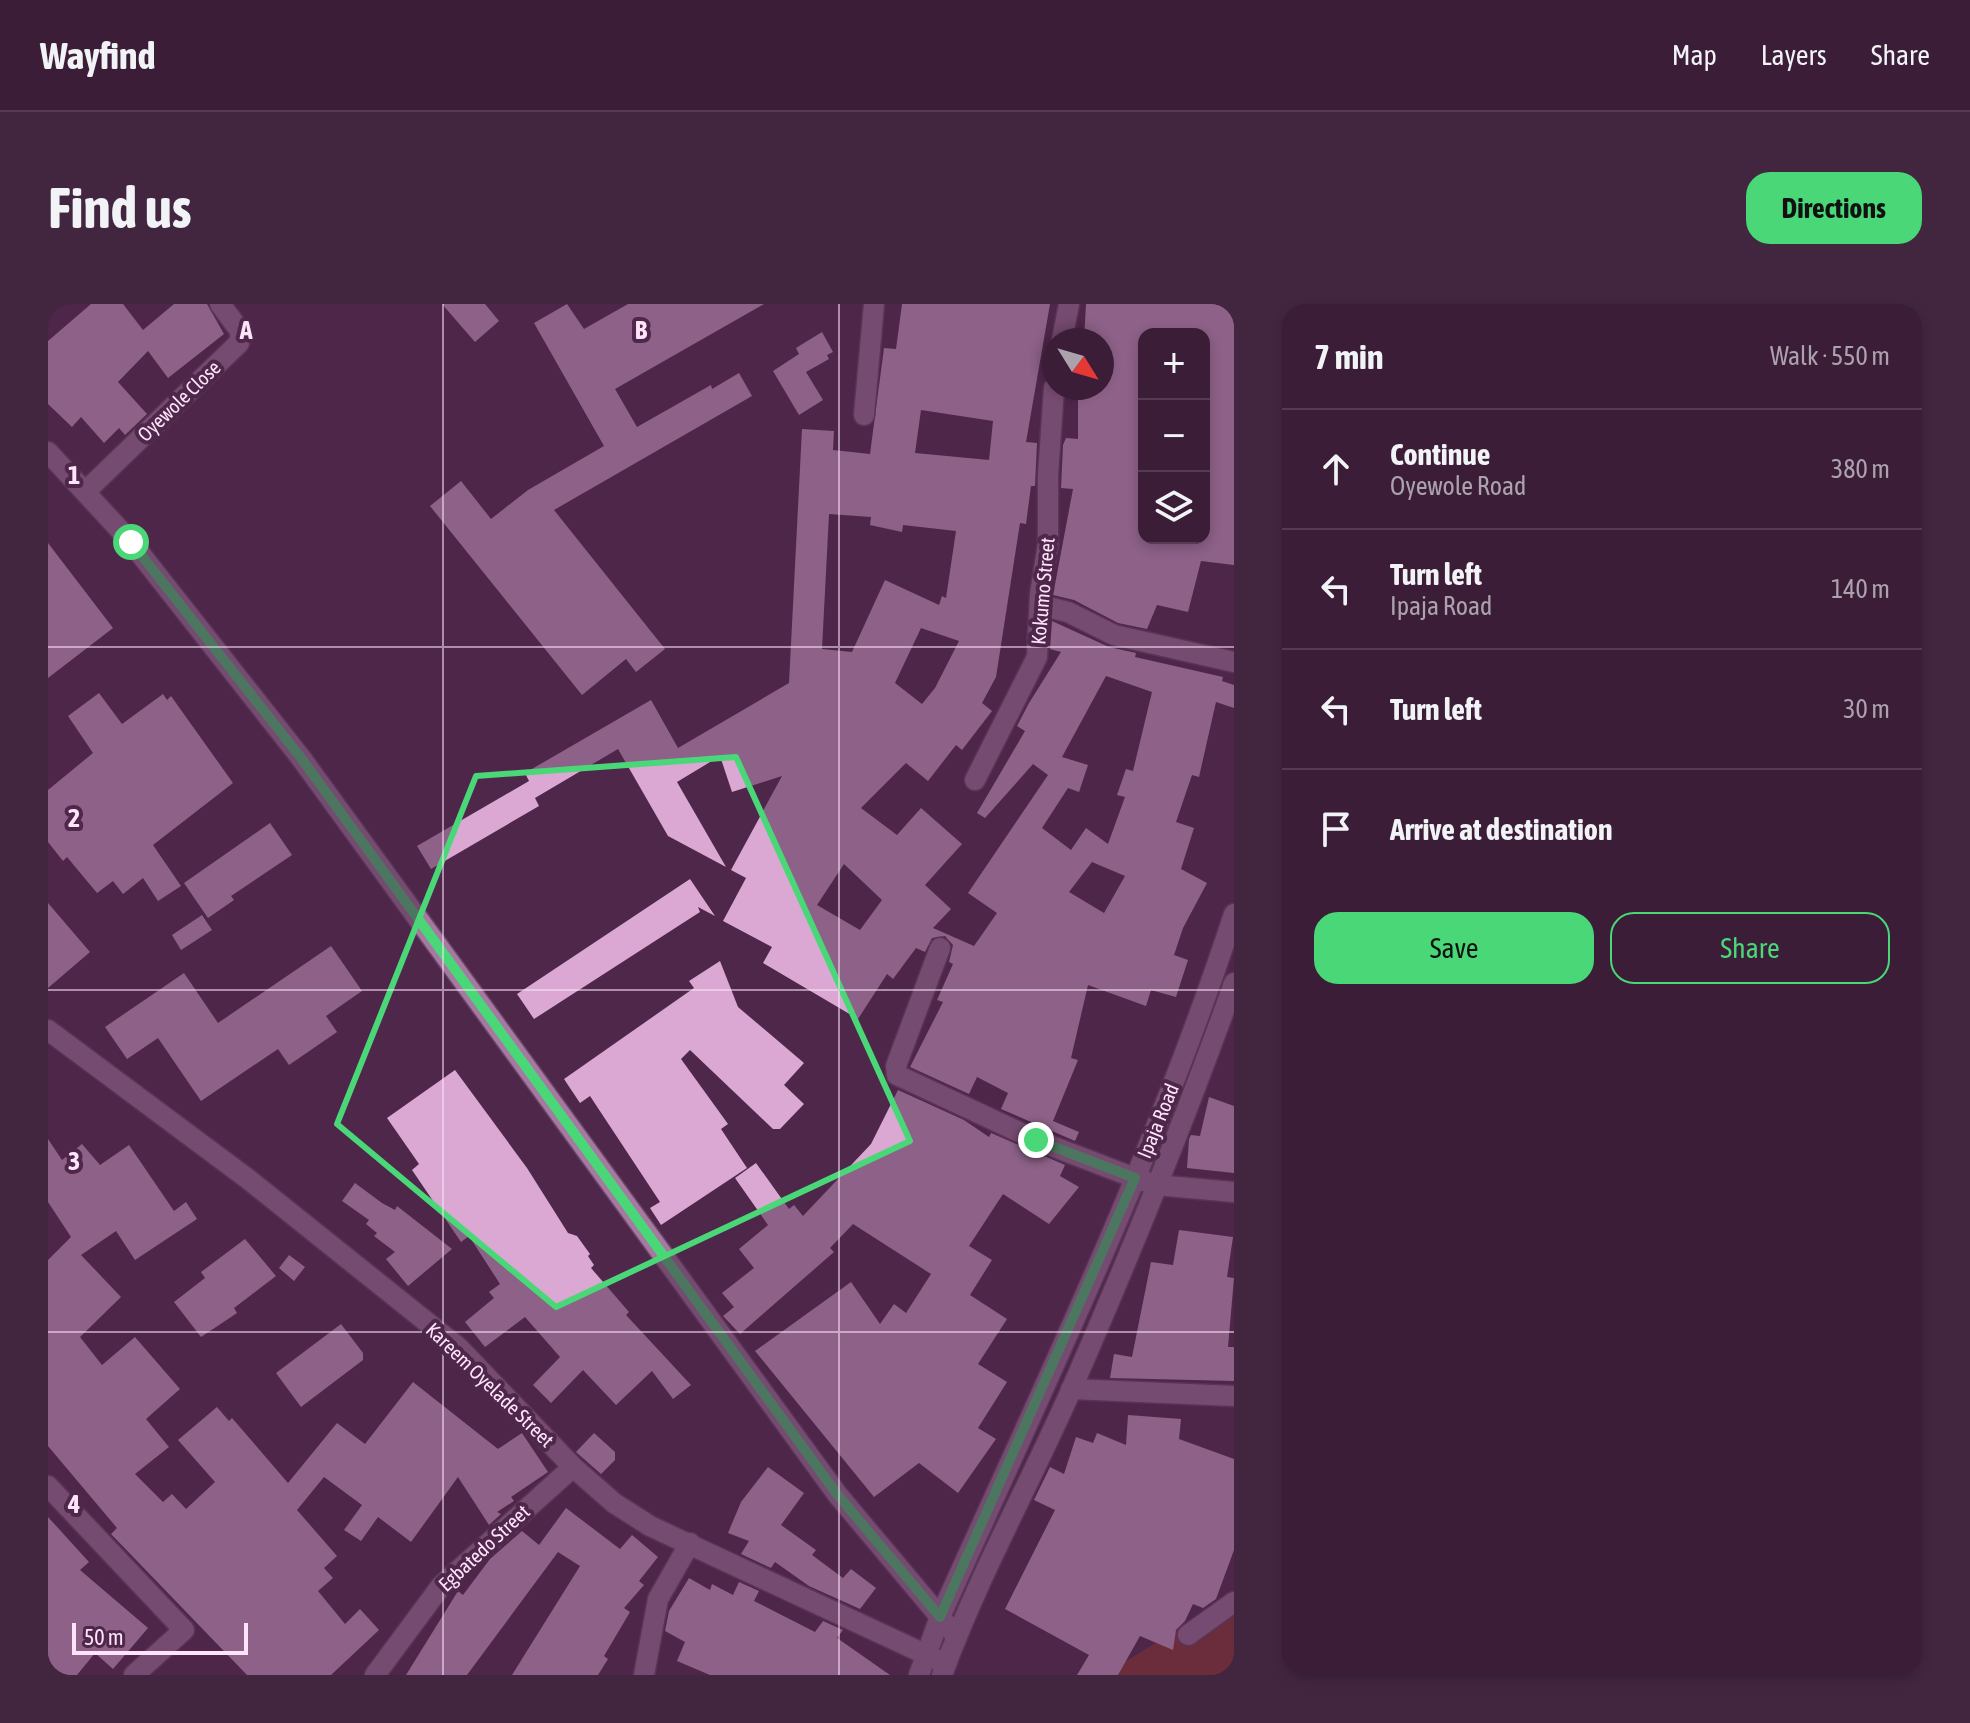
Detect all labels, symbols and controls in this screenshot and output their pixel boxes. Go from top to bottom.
text: Wayfind [40,34,155,77]
text: Map [1672,39,1717,71]
text: Layers [1761,39,1827,71]
text: Share [1871,39,1930,71]
button: Directions [1746,172,1922,244]
text: Find us [48,176,192,240]
text: A [239,315,253,345]
text: B [635,315,648,345]
north arrow [1042,328,1114,400]
map controls [1138,328,1210,544]
button: + [1138,328,1210,400]
text: 7 min [1314,337,1383,376]
text: Walk · 550 m [1770,341,1890,371]
street label: Oyewole Close [132,355,225,446]
button: − [1138,400,1210,472]
text: Continue [1390,437,1490,471]
icon: ahead [1314,447,1358,491]
text: 380 m [1831,454,1890,484]
text: 1 [68,460,80,490]
text: Oyewole Road [1390,471,1526,501]
button: layers [1138,472,1210,544]
route start [113,524,149,560]
street label: Kokumo Street [1026,536,1059,646]
text: Turn left [1390,557,1482,591]
icon: left [1314,567,1358,611]
text: 140 m [1831,574,1890,604]
text: Ipaja Road [1390,591,1492,621]
icon: left [1314,687,1358,731]
text: Turn left [1390,692,1482,726]
text: 30 m [1843,694,1890,724]
text: 2 [68,803,80,833]
icon: arrive [1314,807,1358,851]
text: Arrive at destination [1390,812,1612,846]
button: Save [1314,912,1594,984]
button: Share [1610,912,1890,984]
street label: Ipaja Road [1132,1080,1183,1162]
route end [1018,1122,1054,1158]
text: 3 [68,1146,80,1176]
street label: Kareem Oyelade Street [422,1318,559,1452]
text: 4 [67,1489,80,1519]
street label: Egbatedo Street [433,1500,534,1596]
scale bar [72,1619,248,1655]
text: 50 m [84,1624,124,1650]

